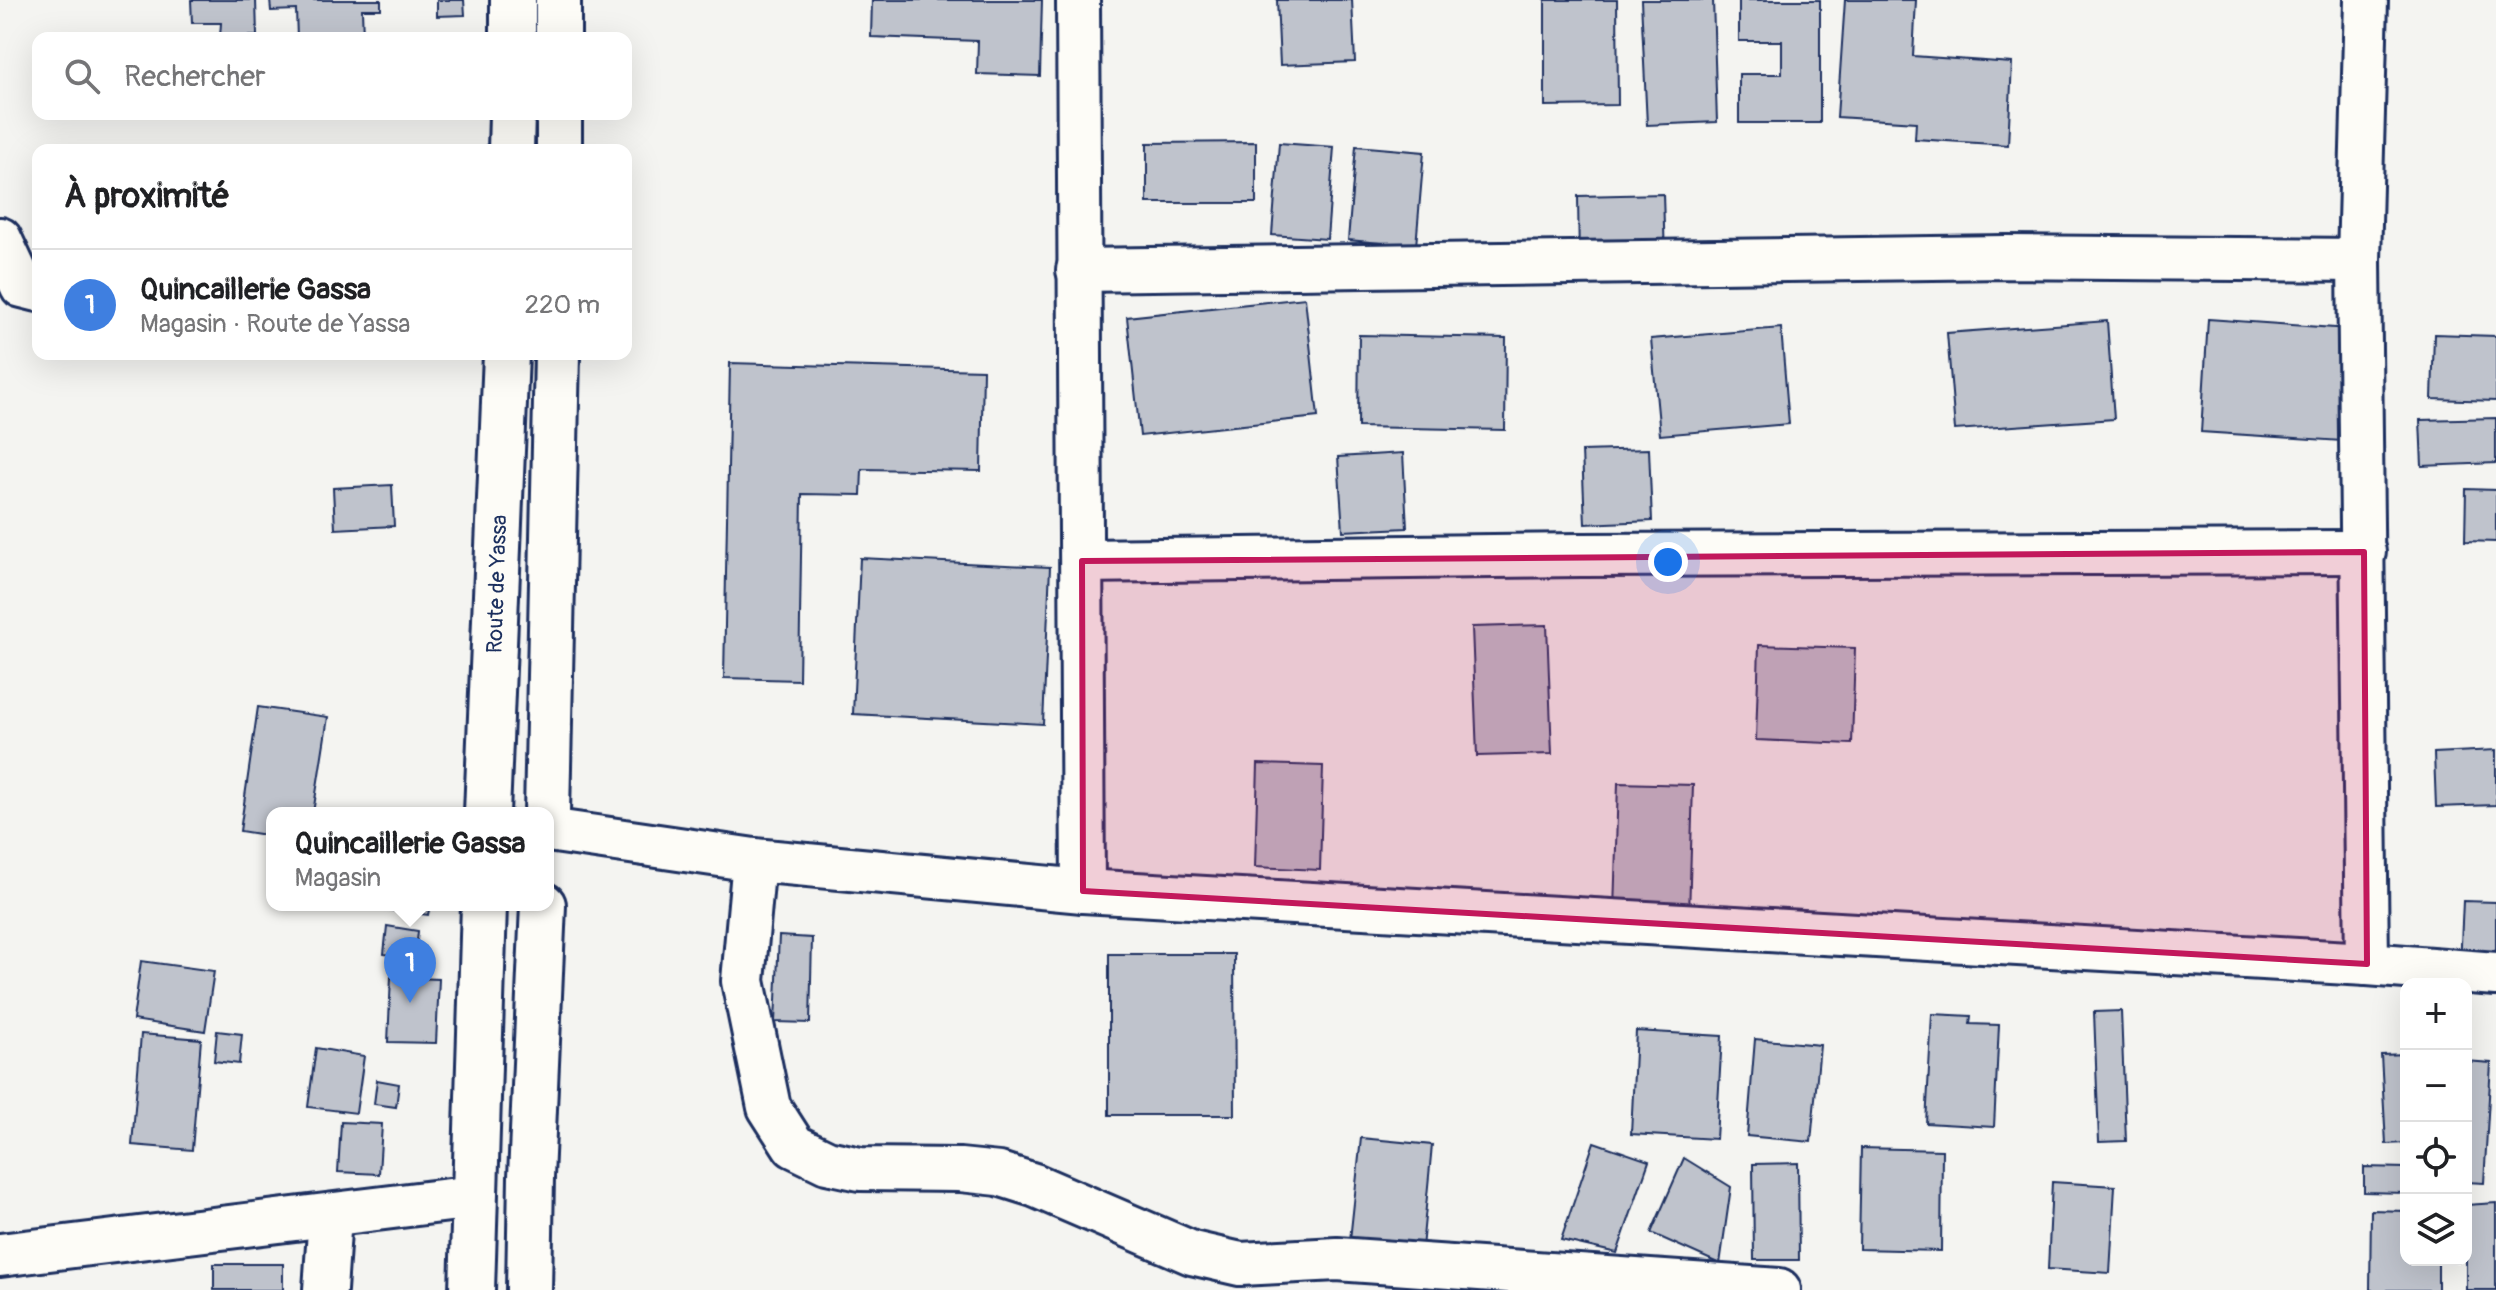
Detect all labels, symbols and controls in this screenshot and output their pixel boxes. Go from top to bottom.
search box [32,32,632,120]
icon: search [60,54,104,98]
text: Rechercher [124,58,266,95]
text: À proximité [64,175,230,218]
text: Quincaillerie Gassa [140,271,371,308]
text: 1 [85,289,95,321]
text: 220 m [524,289,600,321]
text: Magasin · Route de Yassa [140,308,410,340]
street label: Route de Yassa [481,514,513,654]
your location [1648,542,1688,582]
popup [266,807,554,911]
text: Quincaillerie Gassa [295,825,526,862]
text: Magasin [295,862,381,894]
pin: 1 [384,937,436,1003]
map controls [2400,978,2472,1266]
button: + [2400,978,2472,1050]
button: − [2400,1050,2472,1122]
button: locate [2400,1122,2472,1194]
button: layers [2400,1194,2472,1266]

